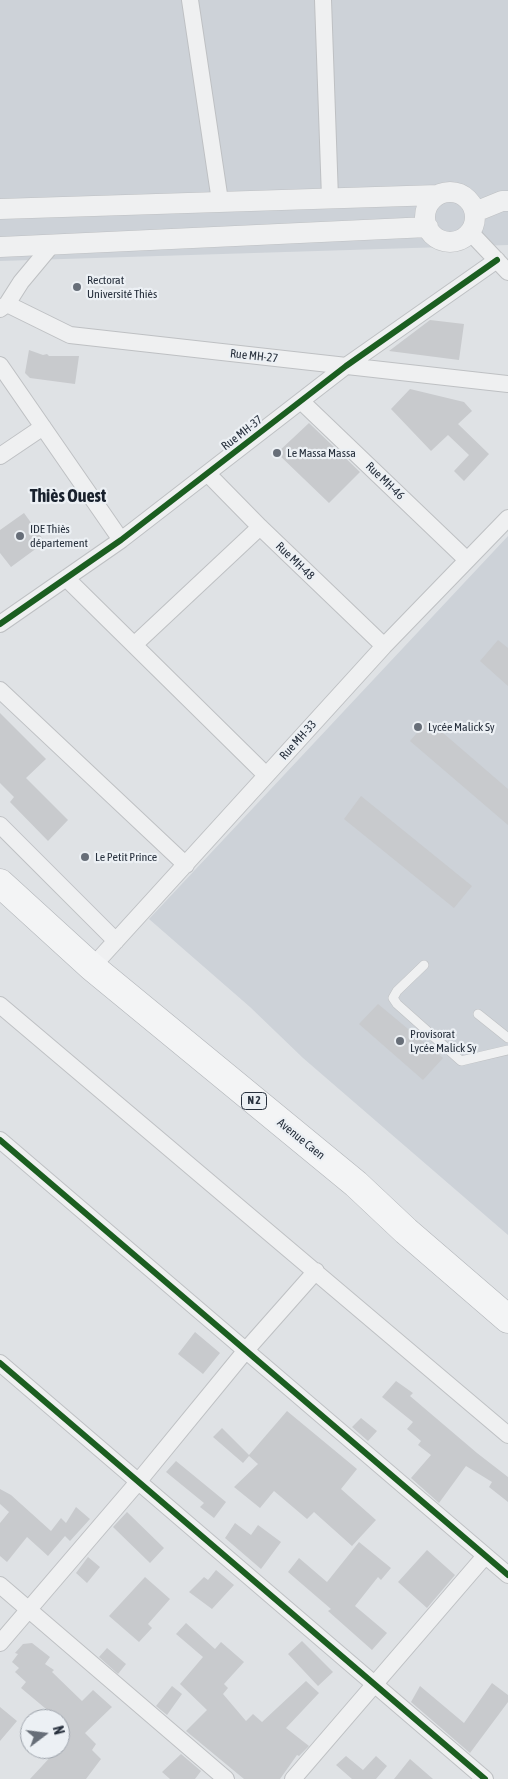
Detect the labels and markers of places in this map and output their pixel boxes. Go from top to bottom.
place label: Rectorat Université Thiès [87,273,157,301]
marker: Rectorat Université Thiès [71,281,83,293]
place label: Le Massa Massa [287,446,356,460]
marker: Le Massa Massa [271,447,283,459]
place label: IDE Thiès département [30,522,88,550]
marker: IDE Thiès département [14,530,26,542]
place label: Lycée Malick Sy [428,720,495,734]
marker: Lycée Malick Sy [412,721,424,733]
place label: Le Petit Prince [95,850,157,864]
marker: Le Petit Prince [79,851,91,863]
place label: Provisorat Lycée Malick Sy [410,1027,477,1055]
marker: Provisorat Lycée Malick Sy [394,1035,406,1047]

